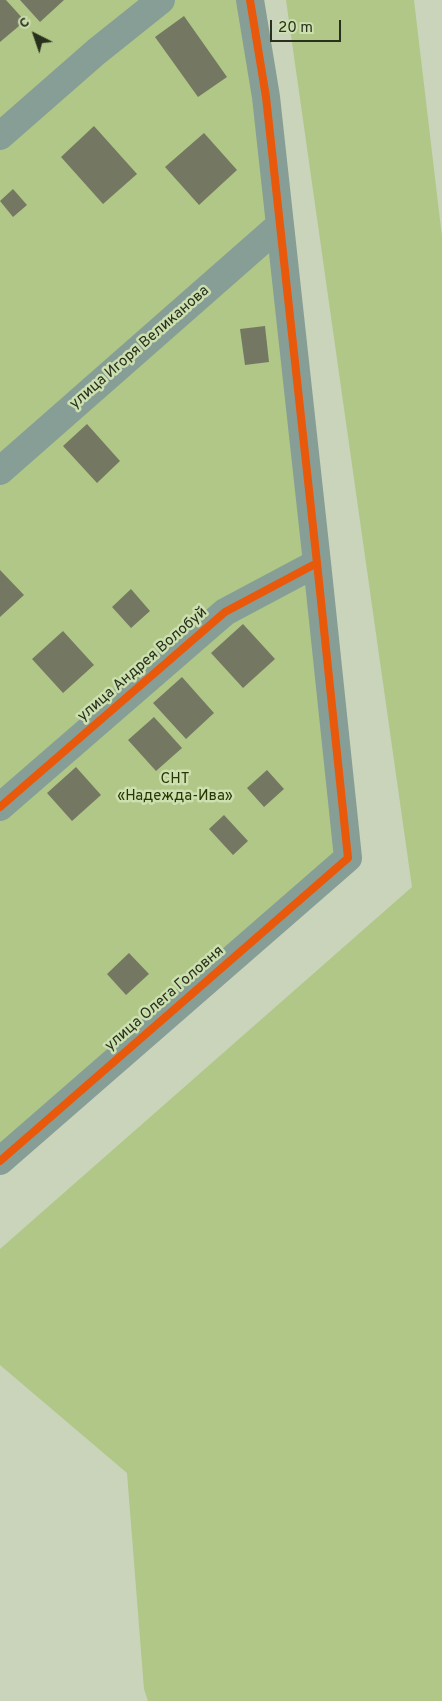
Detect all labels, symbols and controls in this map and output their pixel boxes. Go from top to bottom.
north arrow [10,10,60,60]
scale bar [272,10,343,42]
text: С [16,14,34,33]
text: 20 m [278,19,313,38]
street label: улица Игоря Великанова [67,283,213,413]
street label: улица Андрея Волобуй [75,604,211,726]
park label: СНТ «Надежда-Ива» [117,771,233,806]
street label: улица Олега Головня [102,943,228,1055]

